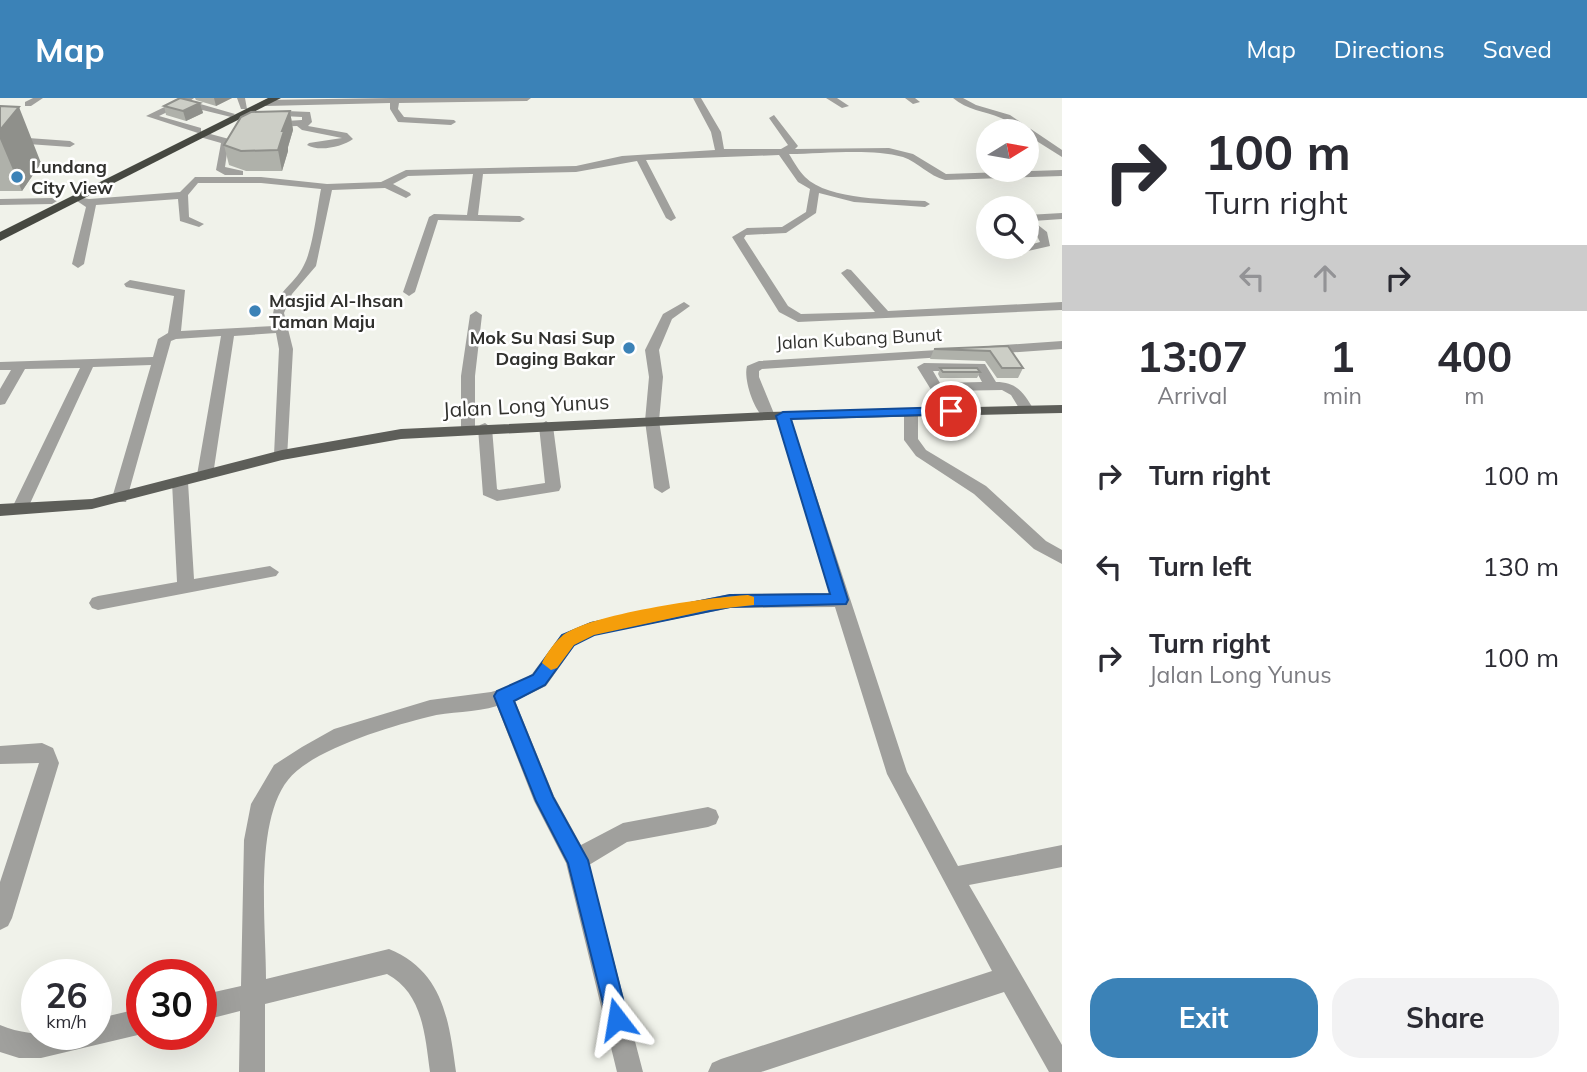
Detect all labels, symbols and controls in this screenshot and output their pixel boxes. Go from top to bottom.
text: Map [35,29,105,70]
text: Map [1246,34,1296,64]
text: Directions [1334,34,1445,64]
text: Saved [1483,34,1552,64]
north arrow [976,119,1040,182]
map controls [976,119,1039,259]
text: 100 m [1205,121,1351,182]
icon: right [1090,126,1181,217]
place label: Lundang City View [31,155,113,199]
marker: Lundang City View [9,169,25,185]
text: Turn right [1205,182,1348,222]
button: search [976,196,1039,259]
icon: left [1233,259,1271,297]
icon: ahead [1306,259,1344,297]
icon: right [1379,259,1417,297]
place label: Masjid Al-Ihsan Taman Maju [269,289,403,333]
marker: Masjid Al-Ihsan Taman Maju [247,303,263,319]
street label: Jalan Kubang Bunut [775,323,943,354]
place label: Mok Su Nasi Sup Daging Bakar [470,326,616,370]
text: 13:07 [1137,330,1248,383]
text: 1 [1330,330,1355,383]
text: 400 [1437,330,1512,383]
marker: Mok Su Nasi Sup Daging Bakar [621,340,637,356]
pin [921,381,981,441]
text: Arrival [1157,381,1228,410]
text: min [1323,381,1362,410]
text: m [1464,381,1485,410]
street label: Jalan Long Yunus [442,388,610,422]
icon: arrive [932,392,970,430]
icon: right [1090,457,1128,495]
text: Turn right [1149,459,1270,492]
text: 100 m [1483,459,1559,492]
icon: left [1090,548,1128,586]
text: Turn left [1149,550,1251,583]
text: 130 m [1483,550,1559,583]
text: Turn right [1149,627,1270,660]
icon: right [1090,639,1128,677]
text: 100 m [1483,641,1559,674]
text: Jalan Long Yunus [1149,660,1332,689]
speed limit sign: 30 [126,959,217,1050]
text: 26 [45,973,88,1017]
button: Exit [1090,978,1318,1058]
button: Share [1332,978,1559,1058]
position arrow [580,982,654,1056]
text: km/h [46,1010,87,1033]

